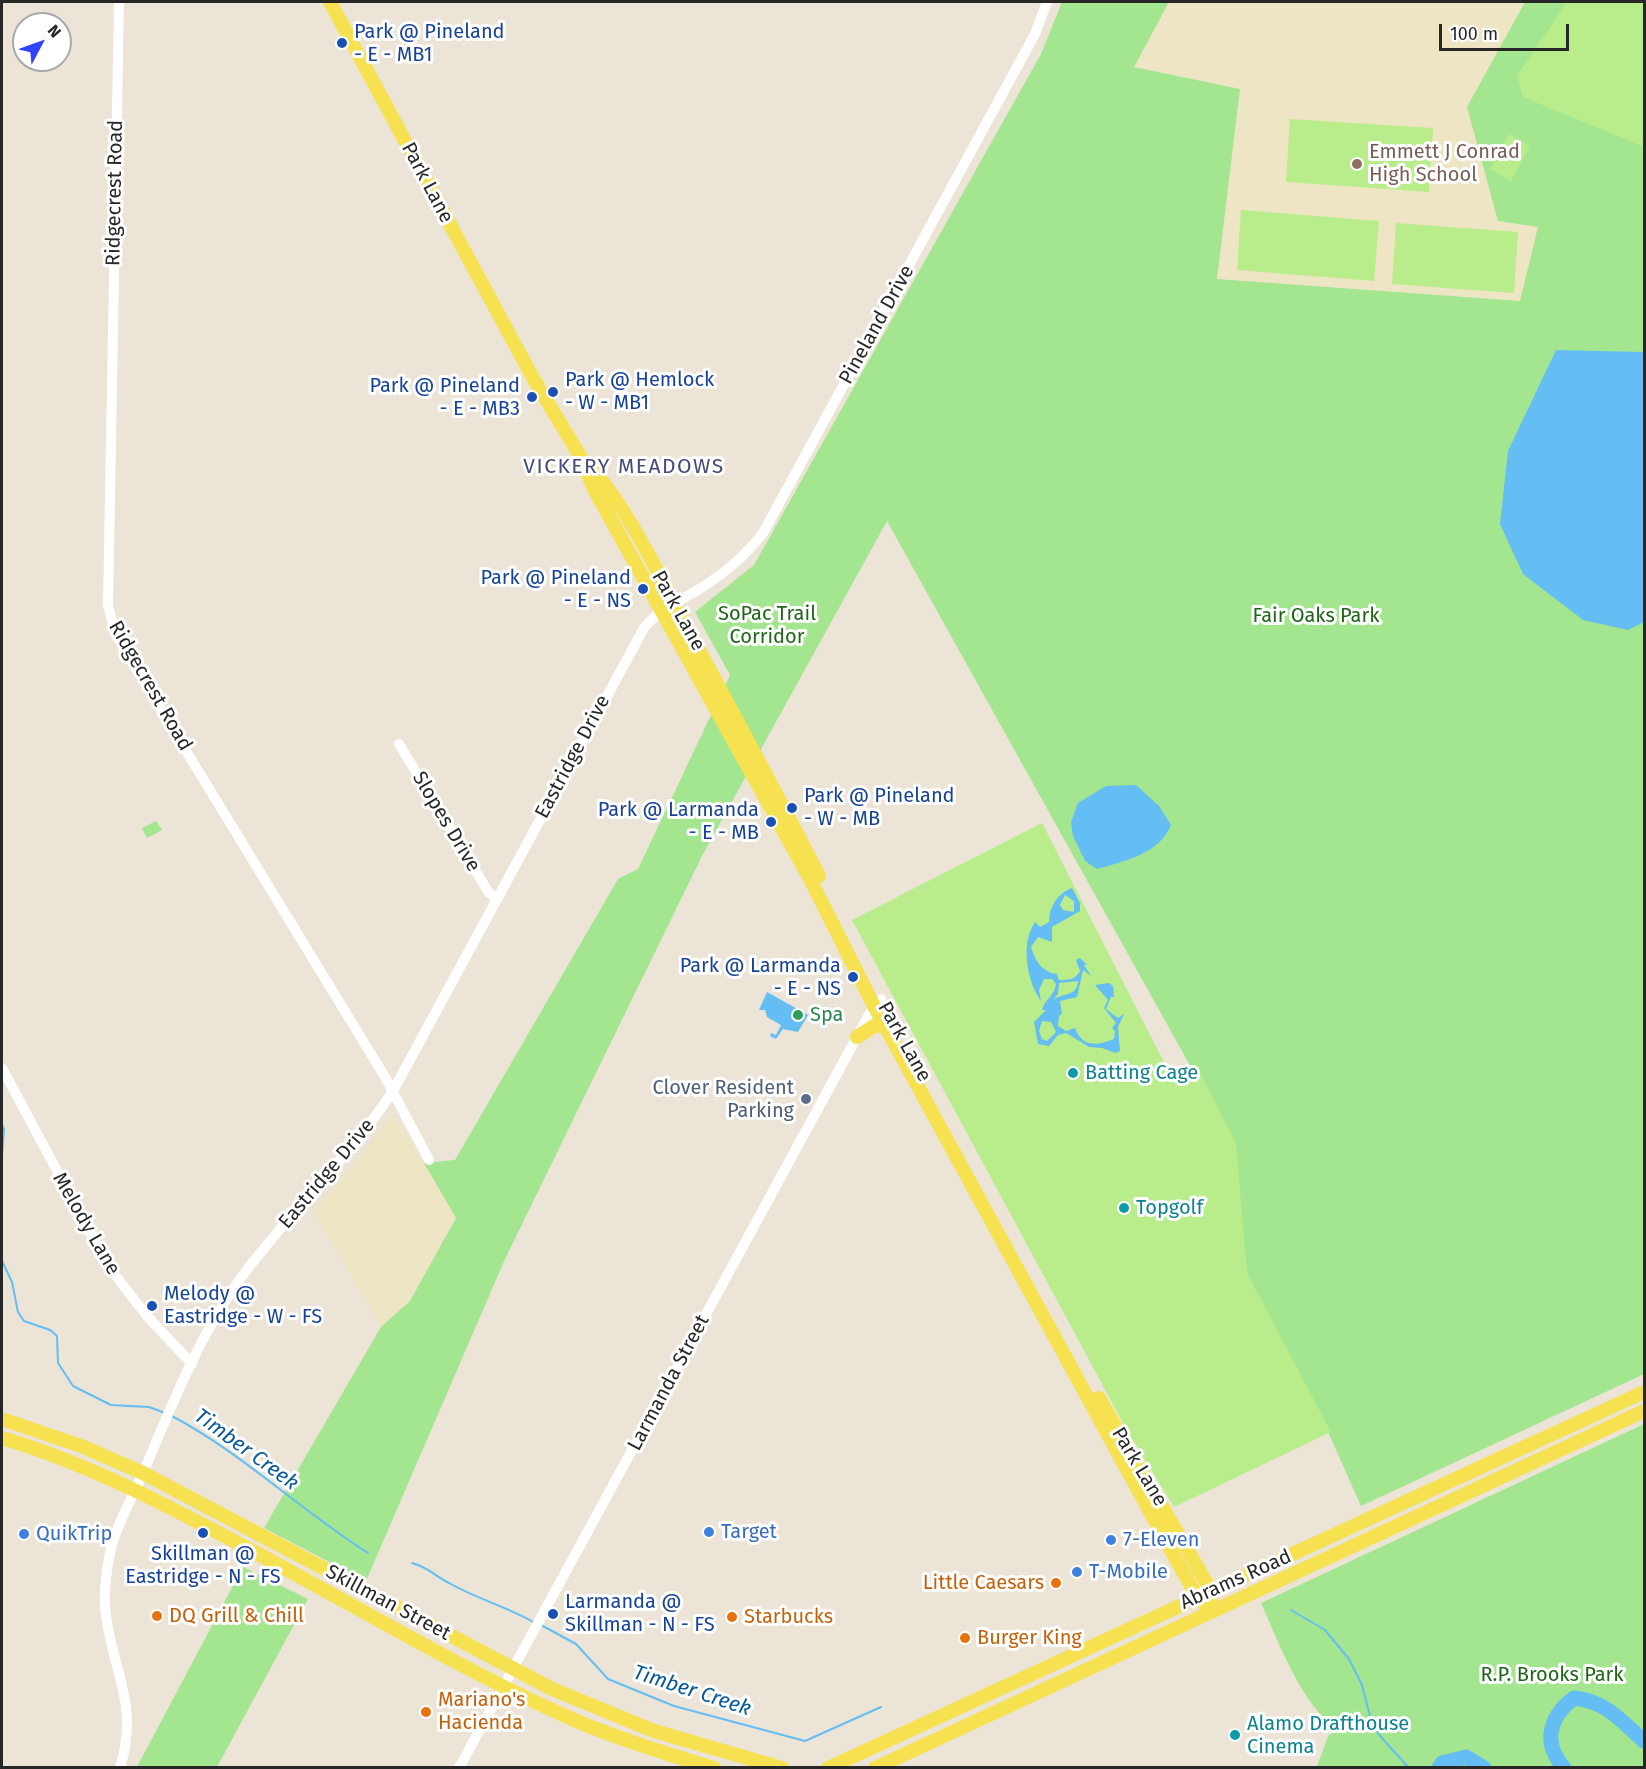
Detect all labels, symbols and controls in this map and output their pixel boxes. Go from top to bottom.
north arrow [12,12,72,72]
scale bar [1442,12,1572,50]
place label: Park @ Pineland - E - MB1 [354,20,505,67]
text: N [44,21,65,41]
text: 100 m [1450,23,1498,45]
marker: Park @ Pineland - E - MB1 [335,36,349,50]
street label: Ridgecrest Road [102,120,128,266]
street label: Park Lane [396,139,458,227]
place label: Emmett J Conrad High School [1369,140,1520,187]
marker: Emmett J Conrad High School [1350,157,1364,171]
street label: Pineland Drive [834,261,920,389]
place label: Park @ Hemlock - W - MB1 [565,368,714,415]
place label: Park @ Pineland - E - MB3 [369,374,520,421]
marker: Park @ Hemlock - W - MB1 [546,385,560,399]
marker: Park @ Pineland - E - MB3 [525,390,539,404]
district label: VICKERY MEADOWS [523,454,725,480]
place label: Park @ Pineland - E - NS [480,566,631,613]
street label: Park Lane [646,567,710,655]
marker: Park @ Pineland - E - NS [636,582,650,596]
park label: SoPac Trail Corridor [718,602,816,649]
park label: Fair Oaks Park [1253,604,1379,628]
street label: Ridgecrest Road [103,617,197,755]
street label: Eastridge Drive [530,691,616,823]
street label: Slopes Drive [407,768,485,876]
place label: Park @ Pineland - W - MB [804,784,955,831]
place label: Park @ Larmanda - E - MB [598,798,759,845]
marker: Park @ Pineland - W - MB [785,801,799,815]
marker: Park @ Larmanda - E - MB [764,815,778,829]
place label: Park @ Larmanda - E - NS [680,954,841,1001]
marker: Park @ Larmanda - E - NS [846,970,860,984]
street label: Park Lane [872,998,936,1086]
place label: Spa [810,1003,843,1027]
marker: Spa [791,1008,805,1022]
place label: Batting Cage [1085,1061,1198,1085]
marker: Batting Cage [1066,1066,1080,1080]
place label: Clover Resident Parking [652,1076,794,1123]
marker: Clover Resident Parking [799,1092,813,1106]
street label: Eastridge Drive [274,1114,380,1234]
street label: Melody Lane [47,1169,125,1279]
place label: Topgolf [1136,1196,1203,1220]
marker: Topgolf [1117,1201,1131,1215]
place label: Melody @ Eastridge - W - FS [164,1282,322,1329]
marker: Melody @ Eastridge - W - FS [145,1299,159,1313]
street label: Larmanda Street [623,1311,715,1455]
water label: Timber Creek [189,1404,303,1496]
street label: Park Lane [1106,1423,1172,1511]
place label: Target [721,1520,777,1544]
place label: QuikTrip [36,1522,112,1546]
marker: Target [702,1525,716,1539]
marker: Skillman @ Eastridge - N - FS [196,1526,210,1540]
marker: QuikTrip [17,1527,31,1541]
place label: 7-Eleven [1123,1528,1199,1552]
marker: 7-Eleven [1104,1533,1118,1547]
place label: Skillman @ Eastridge - N - FS [125,1542,281,1589]
street label: Abrams Road [1177,1545,1295,1615]
street label: Skillman Street [322,1560,454,1646]
place label: T-Mobile [1089,1560,1168,1584]
marker: T-Mobile [1070,1565,1084,1579]
place label: Little Caesars [923,1571,1044,1595]
marker: Little Caesars [1049,1576,1063,1590]
place label: Larmanda @ Skillman - N - FS [565,1590,715,1637]
place label: DQ Grill & Chill [169,1604,304,1628]
place label: Starbucks [744,1605,833,1629]
marker: Larmanda @ Skillman - N - FS [546,1607,560,1621]
marker: DQ Grill & Chill [150,1609,164,1623]
marker: Starbucks [725,1610,739,1624]
place label: Burger King [977,1626,1082,1650]
marker: Burger King [958,1631,972,1645]
water label: Timber Creek [630,1660,754,1722]
park label: R.P. Brooks Park [1481,1663,1623,1687]
place label: Mariano's Hacienda [438,1688,525,1735]
marker: Mariano's Hacienda [419,1705,433,1719]
place label: Alamo Drafthouse Cinema [1247,1712,1409,1759]
marker: Alamo Drafthouse Cinema [1228,1728,1242,1742]

